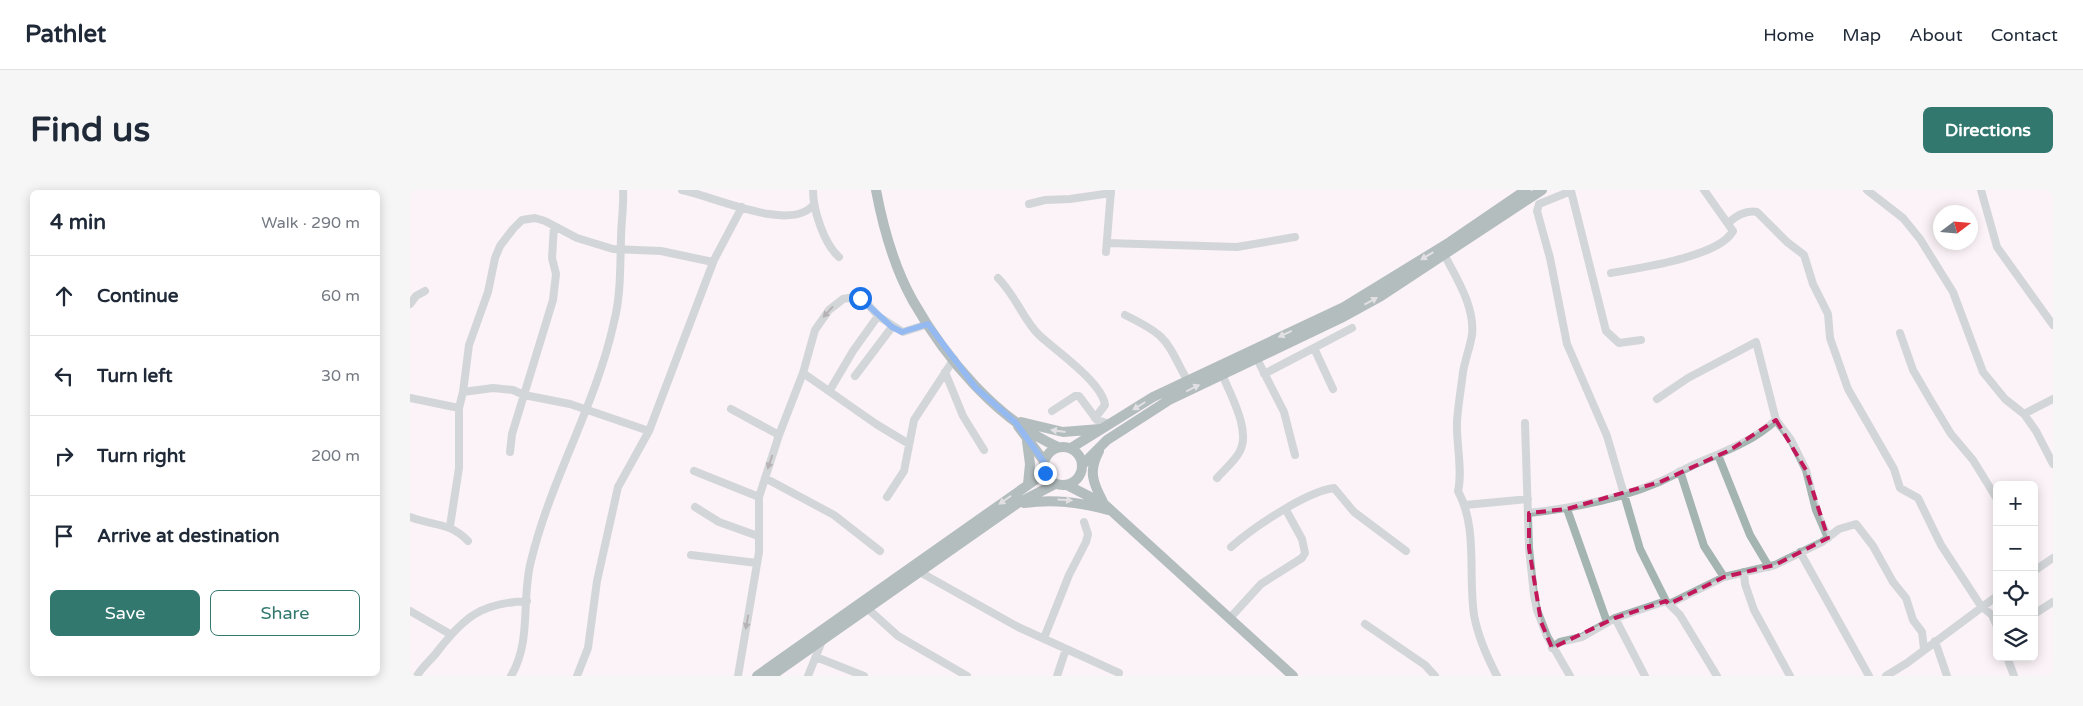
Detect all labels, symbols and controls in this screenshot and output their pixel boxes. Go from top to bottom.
text: Pathlet [25,20,106,49]
text: Home [1763,24,1814,46]
text: Map [1842,24,1881,46]
text: About [1909,24,1963,46]
text: Contact [1991,24,2058,46]
button: Directions [1923,107,2053,153]
text: Find us [30,109,150,151]
north arrow [1933,205,1978,250]
text: 4 min [50,210,106,235]
text: Walk · 290 m [261,213,360,233]
one-way arrow [1420,251,1433,260]
icon: ahead [50,282,78,310]
text: Continue [97,285,179,307]
text: 60 m [321,286,360,306]
route start [849,287,872,310]
one-way arrow [1364,297,1377,306]
one-way arrow [823,306,834,318]
one-way arrow [1278,330,1292,338]
icon: left [50,362,78,390]
text: Turn left [97,365,173,387]
text: 30 m [321,366,360,386]
one-way arrow [1186,384,1200,392]
one-way arrow [1133,401,1146,411]
one-way arrow [1049,427,1065,435]
icon: right [50,442,78,470]
text: Turn right [97,445,185,467]
text: 200 m [311,446,360,466]
one-way arrow [766,455,774,470]
route end [1034,462,1057,485]
map controls [1993,481,2038,661]
button: + [1993,481,2038,526]
one-way arrow [999,495,1012,506]
one-way arrow [1057,497,1073,505]
icon: arrive [50,522,78,550]
text: Arrive at destination [97,525,280,547]
button: − [1993,526,2038,571]
button: locate [1993,571,2038,616]
button: Save [50,590,200,636]
button: Share [210,590,360,636]
one-way arrow [743,615,751,631]
button: layers [1993,616,2038,661]

